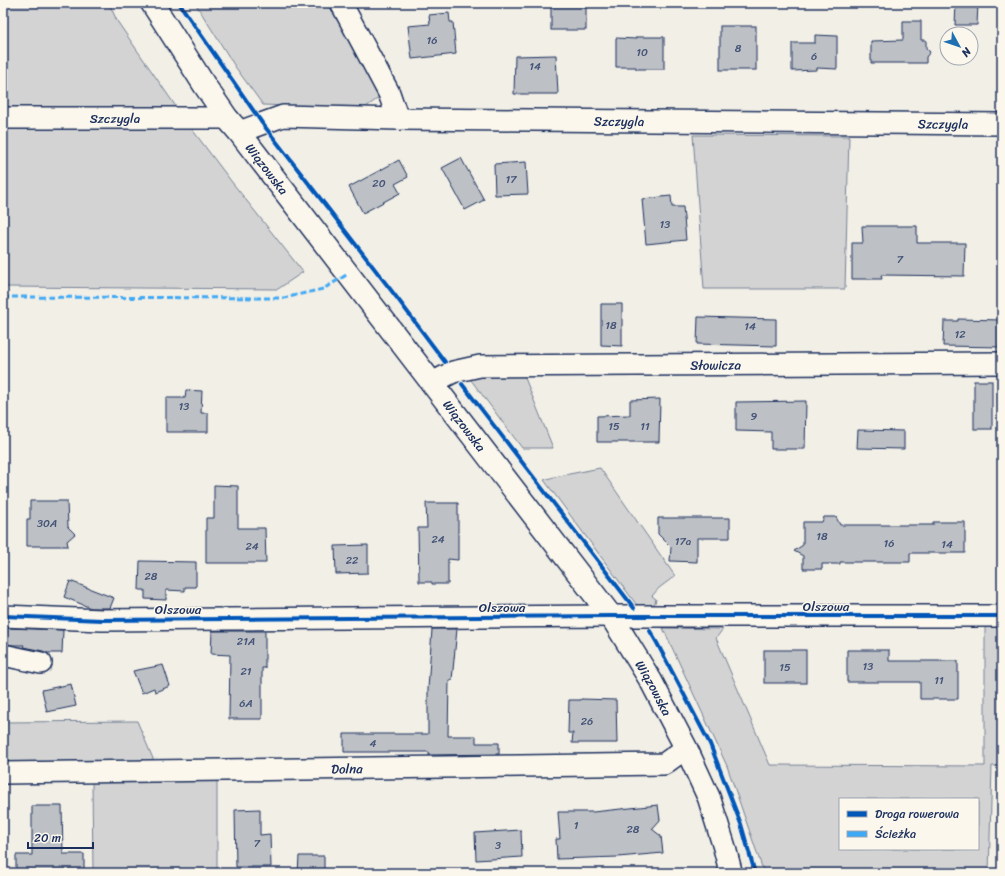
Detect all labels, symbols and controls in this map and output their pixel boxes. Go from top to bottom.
north arrow [939,26,979,66]
house number: 16 [427,31,437,50]
house number: 8 [735,39,742,58]
text: N [956,42,977,61]
house number: 10 [636,43,648,62]
house number: 6 [811,47,817,66]
house number: 14 [529,57,541,76]
street label: Szczygla [90,107,141,130]
street label: Szczygla [594,110,645,133]
street label: Szczygla [918,112,969,136]
street label: Wiązowska [239,138,295,200]
house number: 17 [506,170,517,189]
house number: 20 [372,174,386,193]
house number: 13 [660,215,670,234]
house number: 7 [897,250,904,269]
house number: 18 [605,316,617,335]
house number: 14 [744,317,756,336]
house number: 12 [954,325,966,344]
street label: Słowicza [690,353,742,377]
street label: Wiązowska [437,395,492,457]
house number: 13 [179,397,189,416]
house number: 9 [751,407,758,426]
house number: 15 [608,417,620,436]
house number: 11 [640,417,650,436]
house number: 30A [37,514,57,533]
house number: 18 [816,527,828,546]
house number: 24 [431,530,445,549]
house number: 17a [675,532,692,551]
house number: 16 [884,534,894,553]
house number: 14 [941,535,953,554]
house number: 24 [245,537,259,556]
house number: 22 [346,551,359,570]
house number: 28 [145,567,158,586]
street label: Olszowa [803,595,850,618]
street label: Olszowa [479,596,526,619]
street label: Olszowa [155,598,202,621]
house number: 21A [237,632,255,651]
street label: Wiązowska [629,656,678,721]
house number: 13 [863,657,873,676]
house number: 15 [779,658,791,677]
house number: 21 [240,662,252,681]
house number: 11 [934,671,944,690]
house number: 6A [239,694,253,713]
house number: 26 [581,712,593,731]
house number: 4 [370,734,377,753]
street label: Dolna [331,757,363,781]
legend [839,798,979,850]
text: Droga rowerowa [875,803,959,825]
house number: 1 [574,816,579,835]
house number: 28 [627,820,640,839]
text: Ścieżka [875,823,916,845]
scale bar [28,824,93,850]
text: 20 m [34,827,61,849]
house number: 7 [254,834,261,853]
house number: 3 [495,836,501,855]

